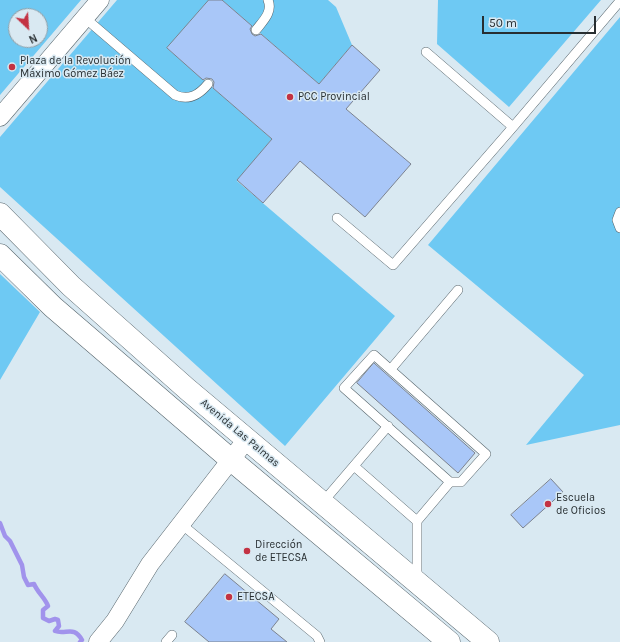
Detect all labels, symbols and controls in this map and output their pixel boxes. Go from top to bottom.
north arrow [8,8,48,48]
scale bar [484,8,598,34]
text: 50 m [489,16,517,30]
text: N [27,31,39,46]
place label: Plaza de la Revolución Máximo Gómez Báez [20,54,131,80]
marker: Plaza de la Revolución Máximo Gómez Báez [7,62,17,72]
place label: PCC Provincial [298,90,370,104]
marker: PCC Provincial [285,92,295,102]
street label: Avenida Las Palmas [198,396,282,470]
place label: Escuela de Oficios [556,491,606,517]
marker: Escuela de Oficios [543,499,553,509]
place label: Dirección de ETECSA [255,538,307,564]
marker: Dirección de ETECSA [242,546,252,556]
place label: ETECSA [237,590,275,604]
marker: ETECSA [224,592,234,602]

